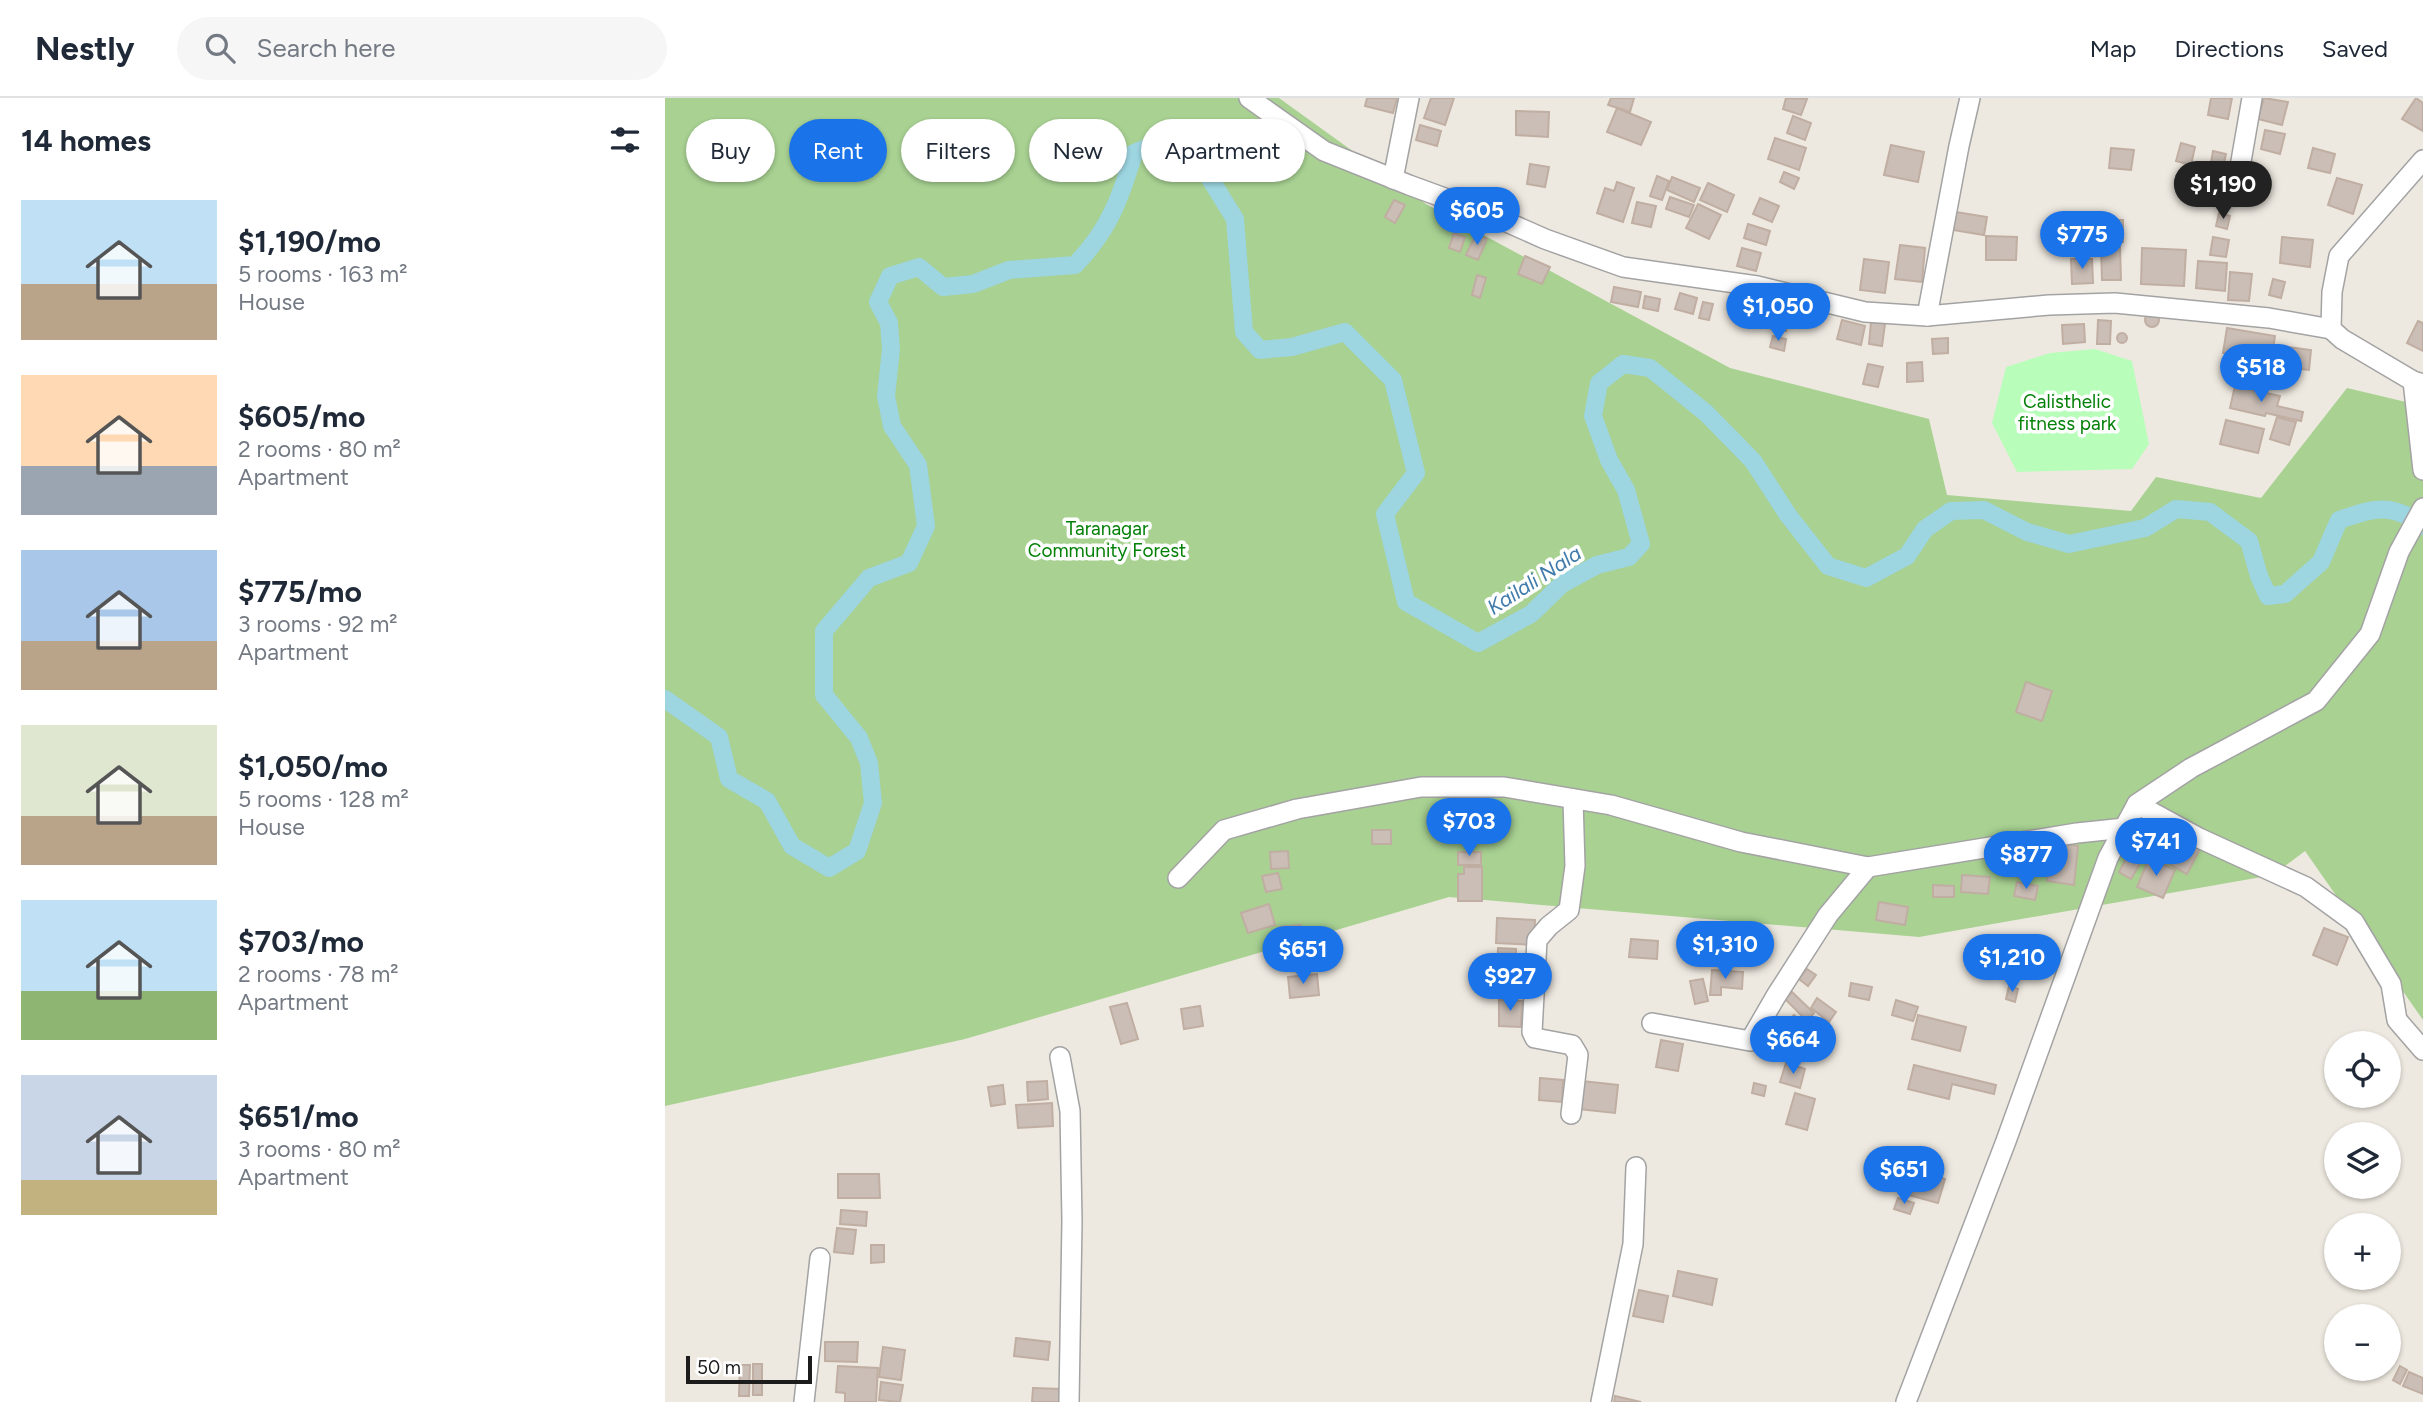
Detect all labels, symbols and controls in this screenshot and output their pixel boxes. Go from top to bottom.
search box [177,17,667,80]
text: Nestly [35,29,135,68]
icon: search [201,29,239,67]
text: Search here [257,32,395,64]
text: Map [2090,34,2136,63]
text: Directions [2174,34,2284,63]
text: Saved [2322,34,2388,63]
chip: Buy [686,119,775,182]
chip: Rent [789,119,887,182]
chip: Filters [901,119,1015,182]
chip: New [1029,119,1127,182]
chip: Apartment [1141,119,1305,182]
icon: filters [606,121,644,159]
text: 14 homes [21,122,151,159]
pin: $1,190 [2166,162,2280,221]
text: $1,190 [2190,170,2256,198]
pin: $605 [1436,188,1518,247]
text: $605 [1450,196,1504,224]
pin: $775 [2041,212,2123,271]
text: $775 [2056,220,2108,248]
text: $1,190/mo [238,223,381,260]
icon: home [77,228,161,312]
text: 5 rooms · 163 m² [238,260,407,288]
pin: $1,050 [1721,284,1835,343]
text: House [238,288,305,316]
text: $1,050 [1742,292,1814,320]
pin: $518 [2220,344,2302,404]
text: $518 [2236,353,2286,381]
park label: Calisthelic fitness park [2018,390,2117,435]
text: $605/mo [238,398,365,435]
icon: home [77,403,161,487]
text: 2 rooms · 80 m² [238,435,401,463]
text: Apartment [238,463,349,491]
park label: Taranagar Community Forest [1028,517,1186,562]
water label: Kailali Nala [1482,540,1586,620]
text: $775/mo [238,573,362,610]
icon: home [77,578,161,662]
text: 3 rooms · 92 m² [238,610,398,638]
text: Apartment [238,638,349,666]
text: $1,050/mo [238,748,388,785]
icon: home [77,753,161,837]
text: 5 rooms · 128 m² [238,785,409,813]
pin: $703 [1428,798,1510,858]
text: $703 [1442,807,1496,835]
text: House [238,813,305,841]
pin: $741 [2115,818,2197,878]
text: $741 [2131,827,2181,855]
pin: $877 [1985,832,2067,891]
text: $877 [2000,840,2052,868]
pin: $1,310 [1668,922,1782,981]
text: $703/mo [238,923,364,960]
pin: $651 [1262,926,1344,986]
icon: home [77,928,161,1012]
text: $1,310 [1692,930,1758,958]
pin: $1,210 [1955,934,2069,994]
text: $651 [1278,935,1328,963]
text: $1,210 [1979,943,2045,971]
pin: $927 [1469,954,1551,1013]
text: 2 rooms · 78 m² [238,960,399,988]
text: $927 [1484,962,1536,990]
text: Apartment [238,988,349,1016]
pin: $664 [1752,1016,1834,1076]
text: $664 [1766,1025,1820,1053]
map controls [2324,1031,2401,1381]
button: locate [2324,1031,2401,1108]
text: $651/mo [238,1098,359,1135]
icon: home [77,1103,161,1187]
button: layers [2324,1122,2401,1199]
text: 3 rooms · 80 m² [238,1135,401,1163]
pin: $651 [1863,1146,1945,1206]
text: $651 [1879,1155,1929,1183]
text: Apartment [238,1163,349,1191]
button: + [2324,1213,2401,1290]
button: − [2324,1304,2401,1381]
scale bar [686,1353,812,1385]
text: 50 m [697,1356,741,1379]

